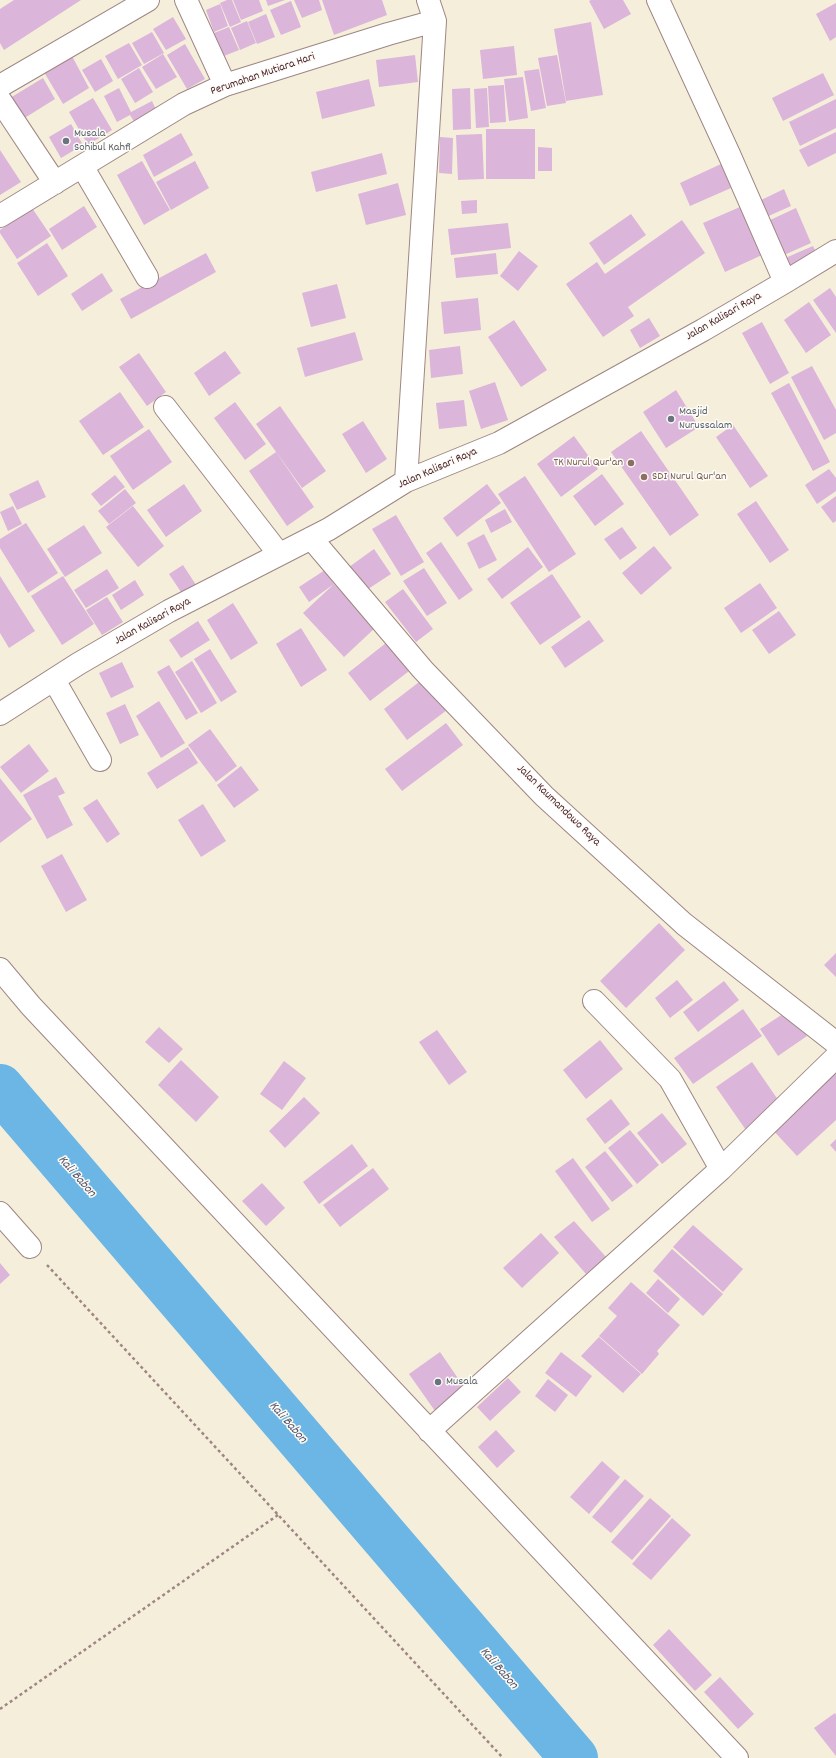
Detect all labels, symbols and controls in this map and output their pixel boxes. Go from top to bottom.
street label: Perumahan Mutiara Hari [209,50,317,100]
place label: Musala Sohibul Kahfi [74,127,131,155]
marker: Musala Sohibul Kahfi [61,136,71,146]
street label: Jalan Kalisari Raya [684,290,764,344]
place label: Masjid Nurussalam [679,405,732,433]
marker: Masjid Nurussalam [666,414,676,424]
street label: Jalan Kalisari Raya [396,445,480,493]
place label: TK Nurul Qur'an [553,456,623,470]
marker: TK Nurul Qur'an [626,458,636,468]
place label: SDI Nurul Qur'an [652,470,726,484]
marker: SDI Nurul Qur'an [639,472,649,482]
street label: Jalan Kalisari Raya [112,595,194,649]
street label: Jalan Kaumandowo Raya [513,762,603,850]
water label: Kali Babon [54,1153,98,1201]
place label: Musala [446,1375,477,1389]
marker: Musala [433,1377,443,1387]
water label: Kali Babon [265,1399,309,1447]
water label: Kali Babon [476,1645,520,1693]

